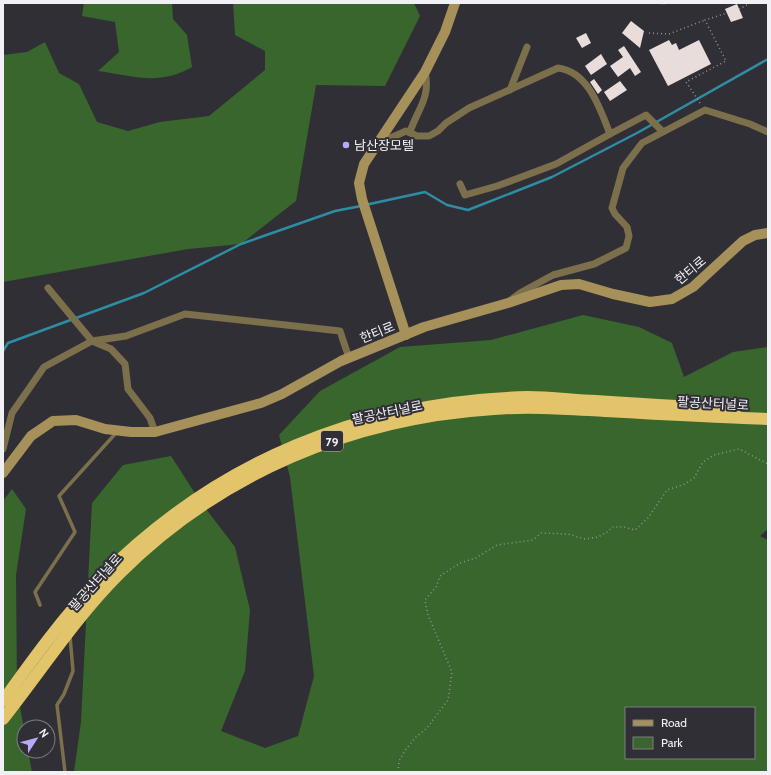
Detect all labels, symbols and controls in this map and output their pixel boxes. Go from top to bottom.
place label: 남산장모텔 [354,137,414,153]
marker: 남산장모텔 [341,140,351,150]
street label: 한티로 [671,252,709,288]
street label: 한티로 [357,318,397,346]
street label: 팔공산터널로 [677,393,749,413]
street label: 팔공산터널로 [350,397,424,427]
road number: 79 [321,431,343,451]
street label: 팔공산터널로 [65,550,125,614]
legend [625,707,755,759]
text: Road [661,715,687,730]
north arrow [16,719,56,759]
text: N [36,726,52,740]
text: Park [661,735,683,750]

